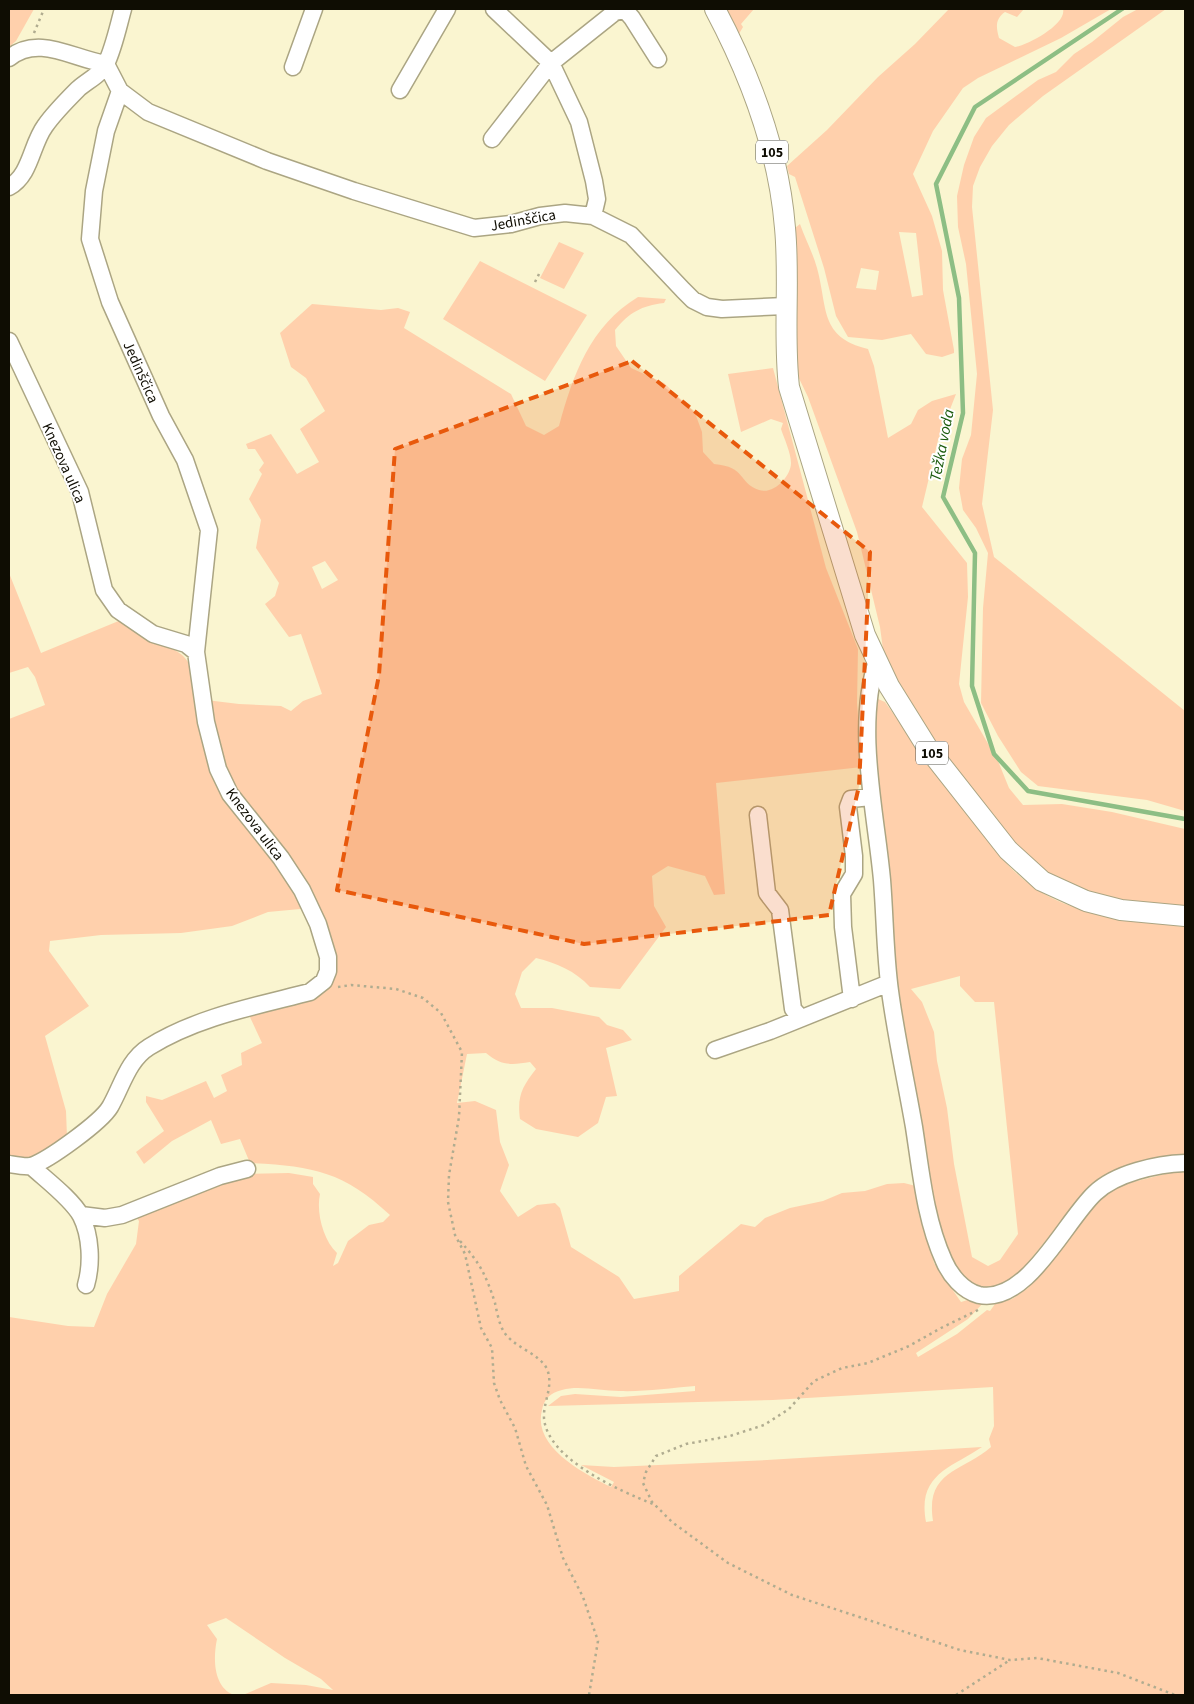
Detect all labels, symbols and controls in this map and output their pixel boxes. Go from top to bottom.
road number: 105 [756,140,788,163]
street label: Jedinščica [489,204,557,237]
street label: Jedinščica [118,338,164,407]
water label: Težka voda [924,407,960,483]
street label: Knezova ulica [36,420,91,507]
road number: 105 [916,741,948,764]
street label: Knezova ulica [220,784,289,865]

